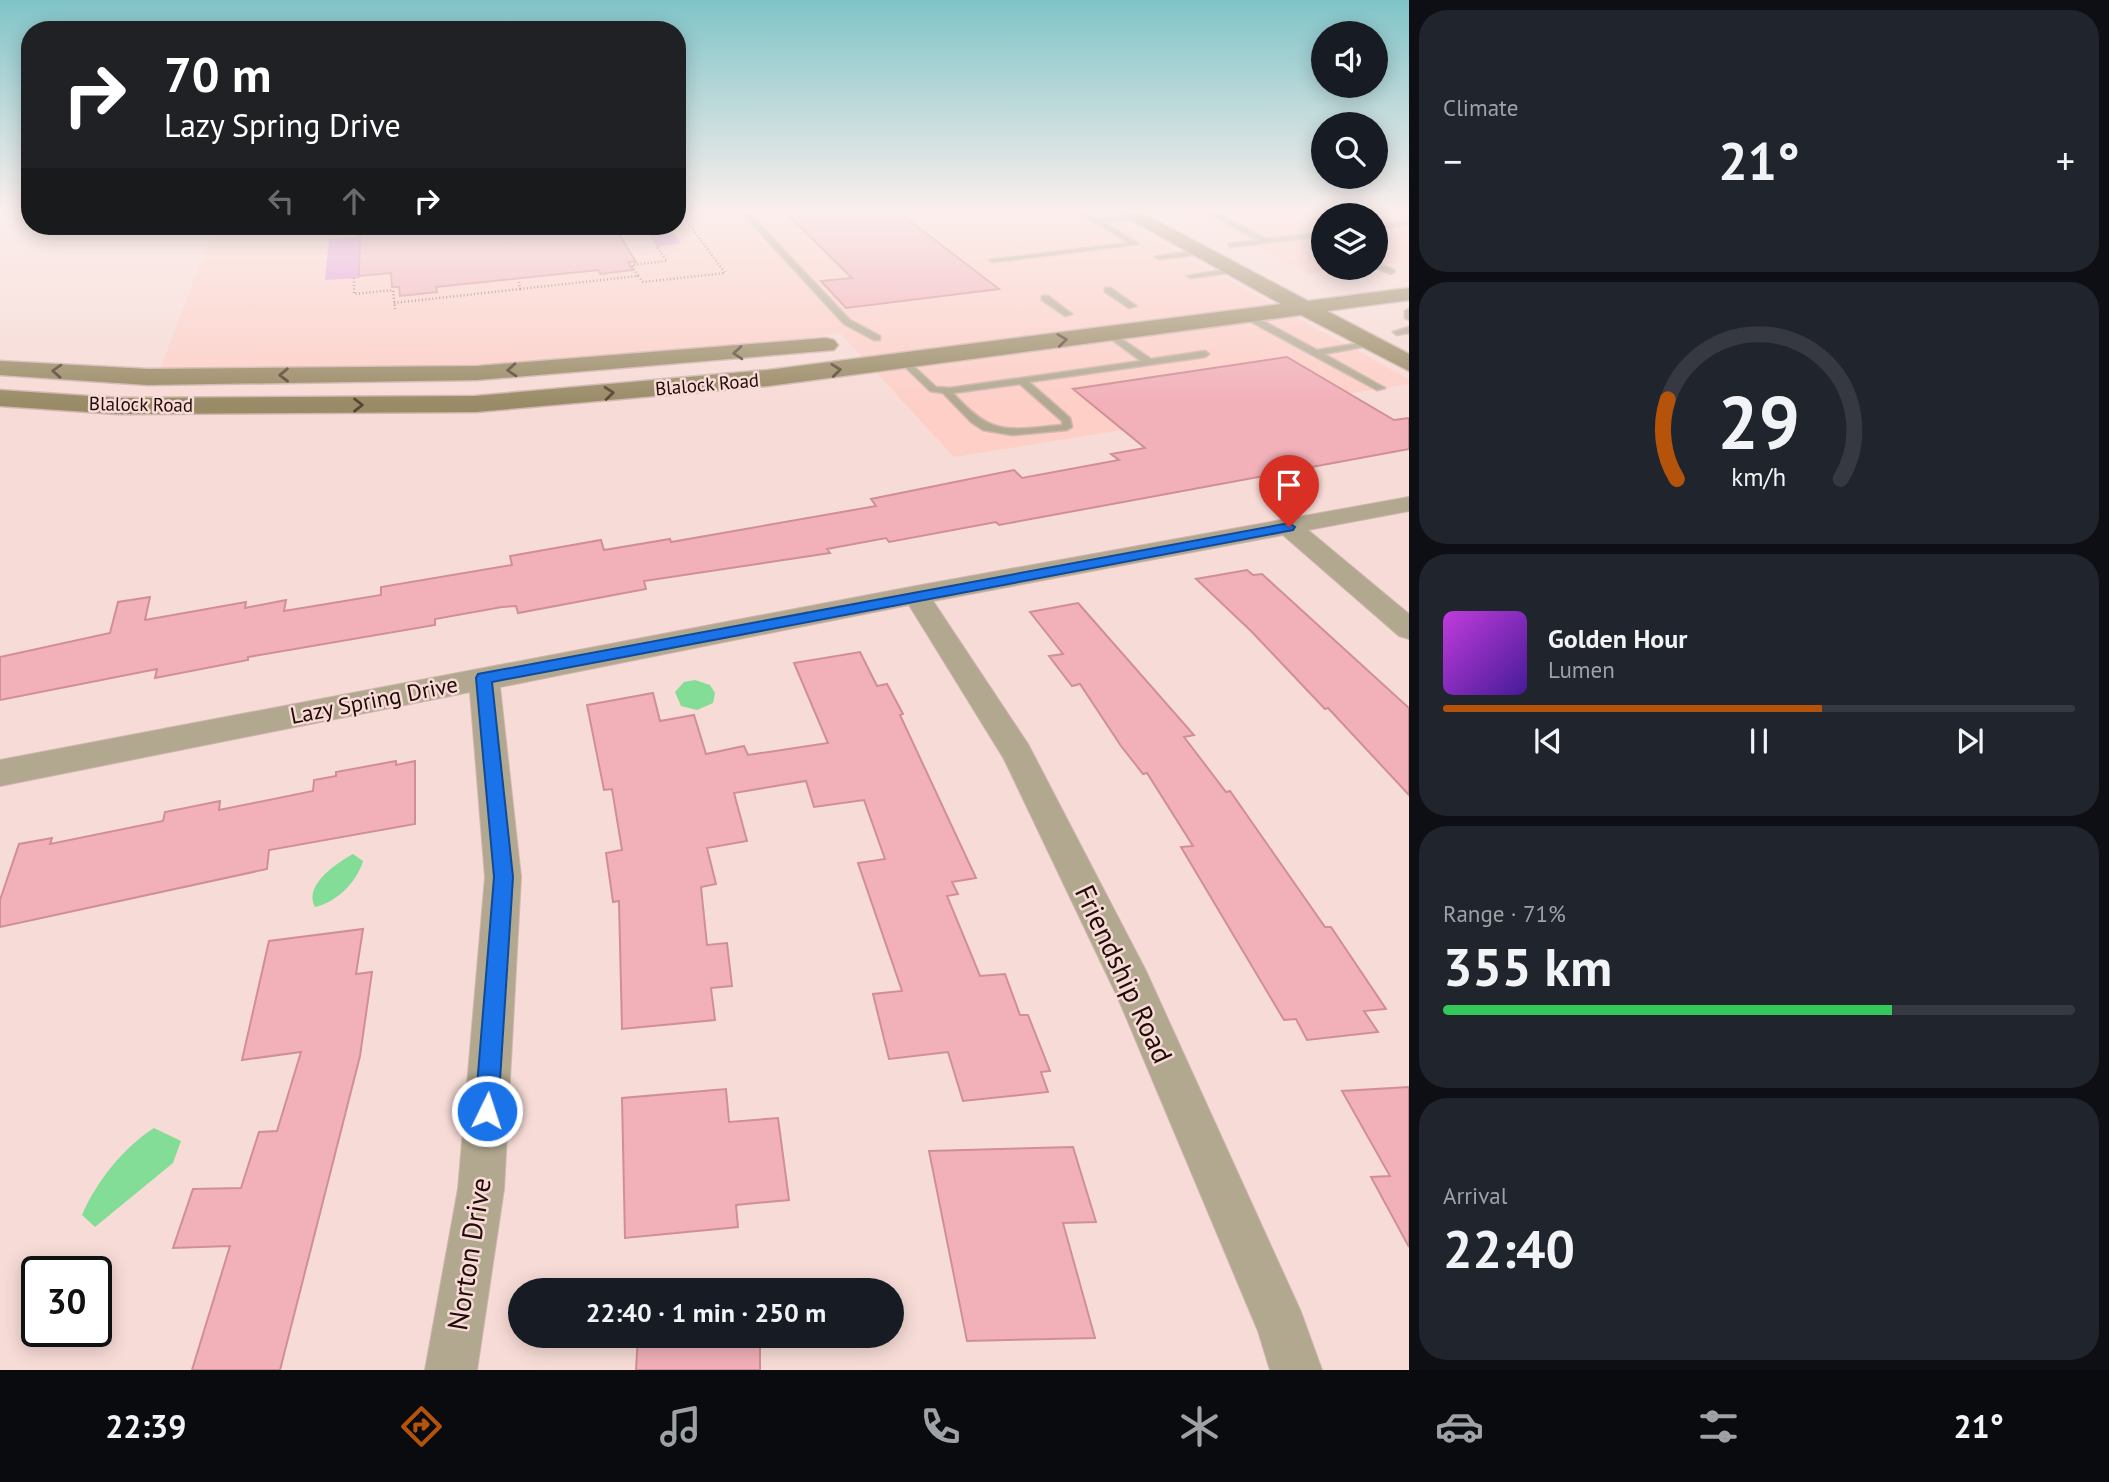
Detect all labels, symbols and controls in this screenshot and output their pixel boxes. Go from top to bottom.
map controls [1311,21,1388,280]
button: sound [1311,21,1388,98]
text: 70 m [164,42,271,106]
icon: right [49,49,140,140]
text: Climate [1443,93,1518,122]
text: Lazy Spring Drive [164,104,401,146]
button: search [1311,112,1388,189]
text: 21° [1718,127,1800,194]
text: − [1443,136,1462,185]
text: + [2056,136,2075,185]
icon: left [262,182,300,220]
icon: ahead [335,182,373,220]
icon: right [408,182,446,220]
button: layers [1311,203,1388,280]
one-way arrow [1056,333,1067,348]
one-way arrow [733,345,744,360]
one-way arrow [506,362,517,377]
one-way arrow [830,362,842,377]
one-way arrow [51,364,62,379]
one-way arrow [278,368,289,383]
street label: Blalock Road [654,368,760,400]
text: 29 [1718,375,1800,469]
one-way arrow [604,386,615,401]
street label: Blalock Road [89,391,193,417]
one-way arrow [353,397,363,413]
pin [1259,455,1319,527]
text: km/h [1732,461,1786,493]
icon: arrive [1270,466,1308,504]
text: Golden Hour [1548,622,1687,655]
text: Lumen [1548,655,1615,684]
street label: Lazy Spring Drive [288,669,460,730]
icon: previous [1529,722,1567,760]
icon: pause [1740,722,1778,760]
icon: next [1951,722,1989,760]
street label: Friendship Road [1067,879,1182,1069]
text: Range · 71% [1443,899,1566,928]
text: 355 km [1443,933,1612,1000]
position arrow [450,1074,524,1148]
street label: Norton Drive [438,1175,499,1333]
text: Arrival [1443,1181,1507,1210]
text: 22:40 [1443,1215,1575,1282]
speed limit sign: 30 [21,1256,112,1347]
text: 22:40 · 1 min · 250 m [586,1296,826,1329]
icon: directions [397,1402,446,1451]
icon: music [656,1402,705,1451]
icon: phone [916,1402,965,1451]
icon: climate [1175,1402,1224,1451]
icon: car [1435,1402,1484,1451]
icon: filters [1694,1402,1743,1451]
text: 22:39 [105,1405,186,1447]
text: 21° [1953,1405,2004,1447]

